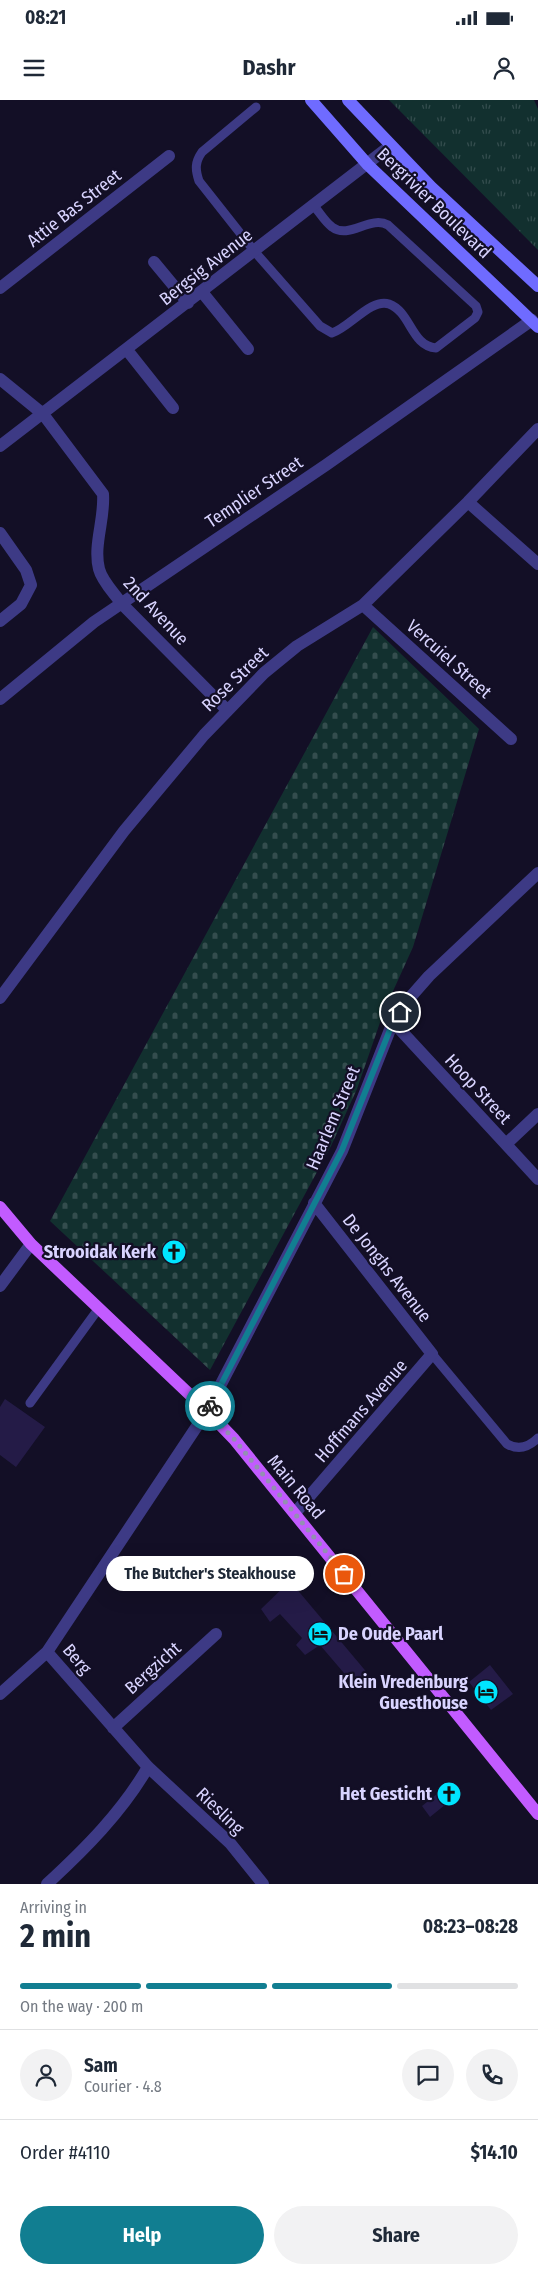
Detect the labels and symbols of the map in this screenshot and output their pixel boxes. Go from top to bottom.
street label: Bergrivier Boulevard [372,143,496,263]
street label: Attie Bas Street [22,164,126,252]
street label: Bergsig Avenue [155,224,257,310]
street label: Templier Street [201,451,307,533]
street label: 2nd Avenue [119,572,193,650]
street label: Vercuiel Street [402,615,496,703]
street label: Rose Street [197,642,273,716]
pin [379,991,421,1033]
street label: Hoop Street [440,1049,516,1129]
street label: Haarlem Street [301,1063,365,1173]
street label: De Jonghs Avenue [338,1209,436,1327]
church icon: Strooidak Kerk [161,1239,187,1265]
place label: Strooidak Kerk [44,1241,157,1263]
street label: Hoffmans Avenue [310,1355,412,1467]
courier [185,1381,235,1431]
street label: Main Road [263,1450,329,1524]
pin [323,1553,365,1595]
callout: The Butcher's Steakhouse [106,1556,314,1592]
hotel icon: De Oude Paarl [307,1621,333,1647]
place label: De Oude Paarl [338,1623,443,1645]
street label: Bergzicht [120,1637,186,1699]
street label: Berg [58,1639,96,1679]
place label: Klein Vredenburg Guesthouse [338,1671,468,1714]
hotel icon: Klein Vredenburg Guesthouse [473,1679,499,1705]
church icon: Het Gesticht [436,1781,462,1807]
street label: Riesling [191,1783,249,1839]
place label: Het Gesticht [340,1783,433,1805]

